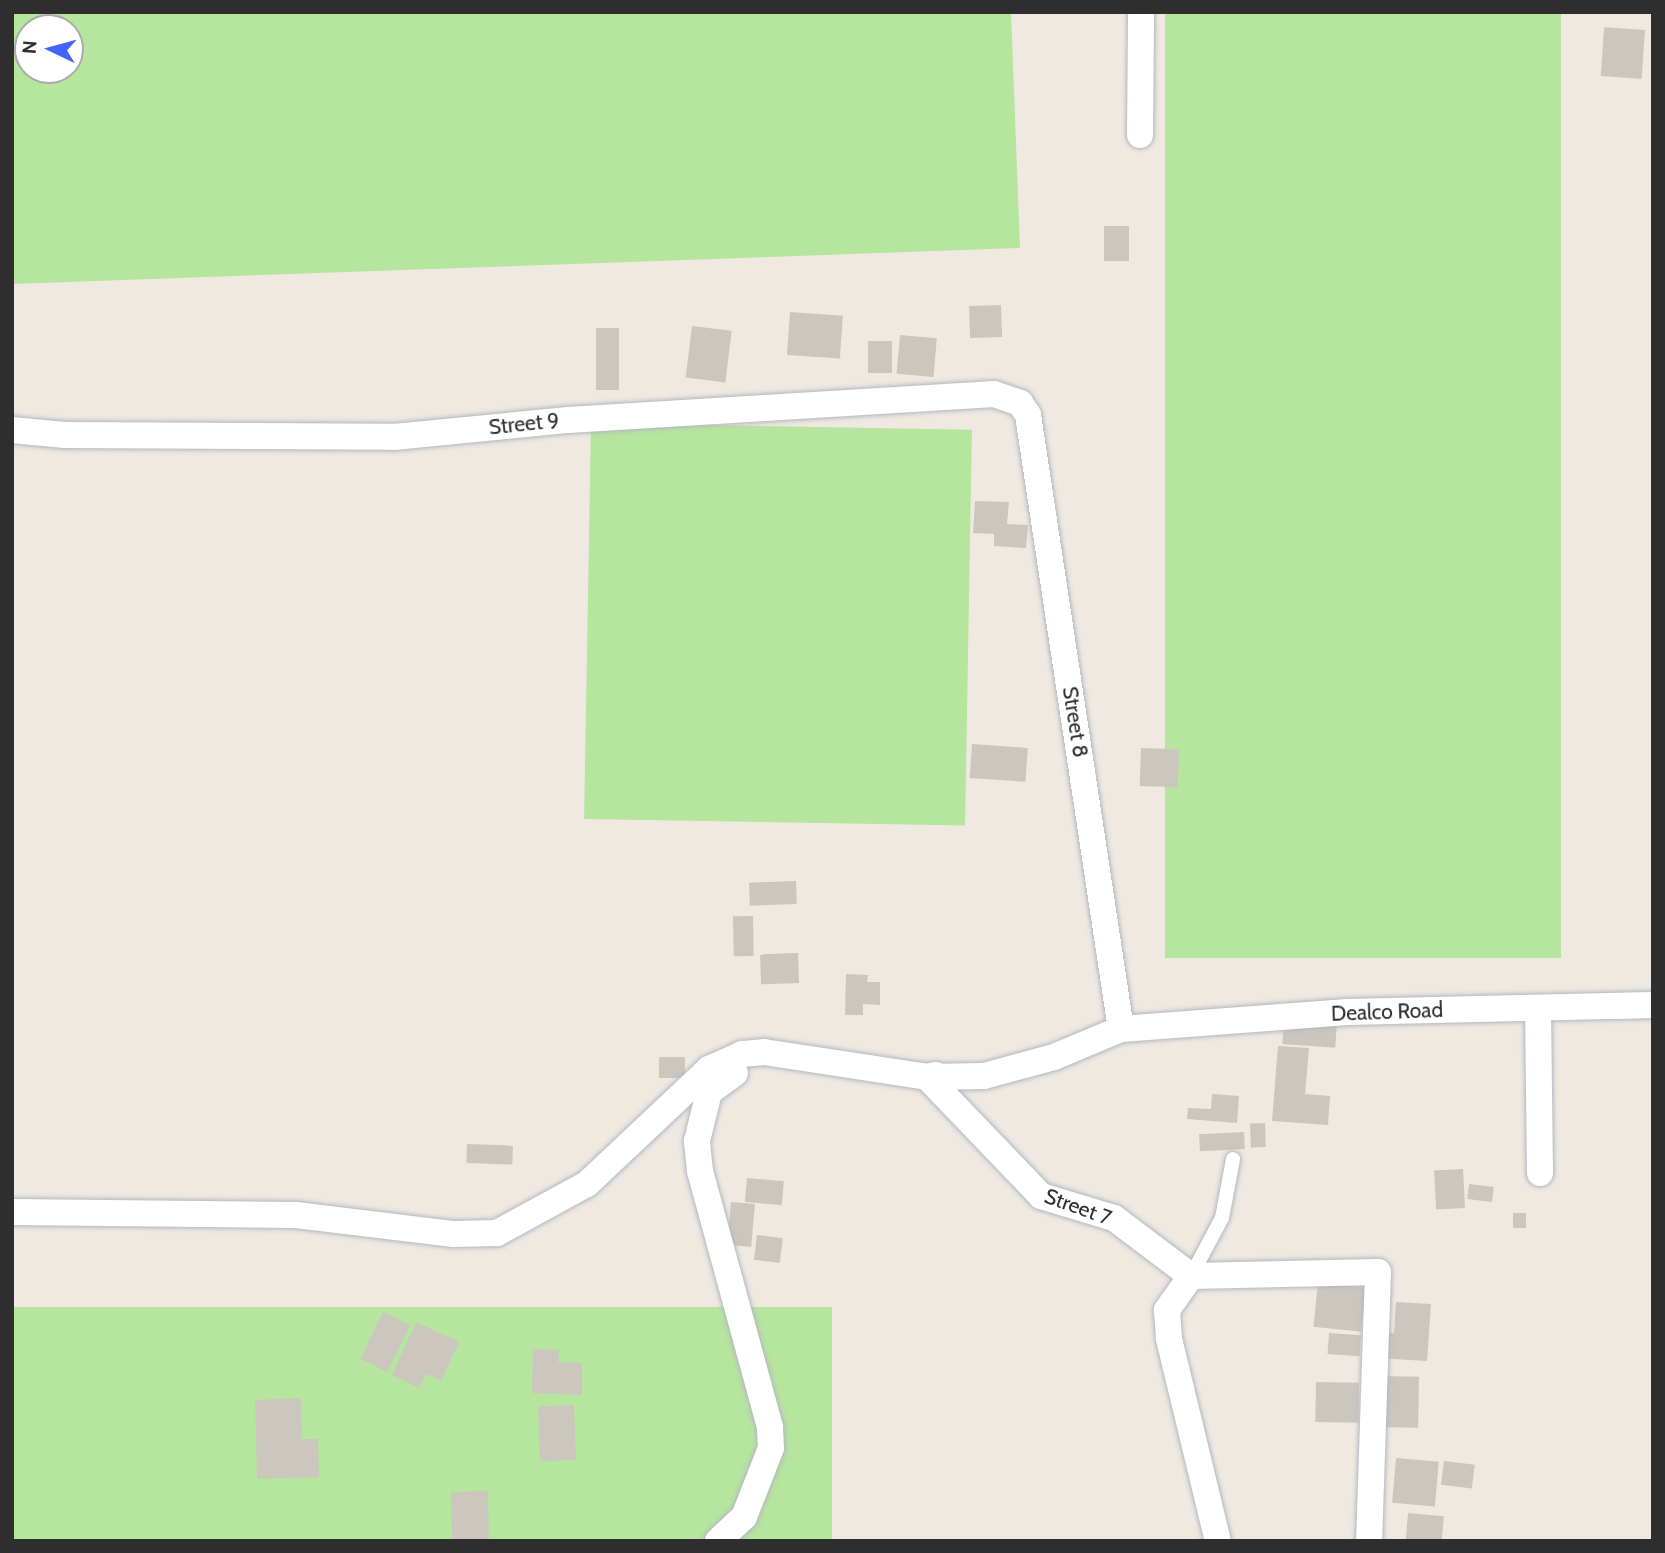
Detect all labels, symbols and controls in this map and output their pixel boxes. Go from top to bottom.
north arrow [14,14,84,84]
text: N [18,40,42,55]
street label: Street 9 [488,408,560,440]
street label: Street 8 [1057,685,1093,759]
street label: Dealco Road [1331,997,1443,1027]
street label: Street 7 [1041,1183,1115,1231]

